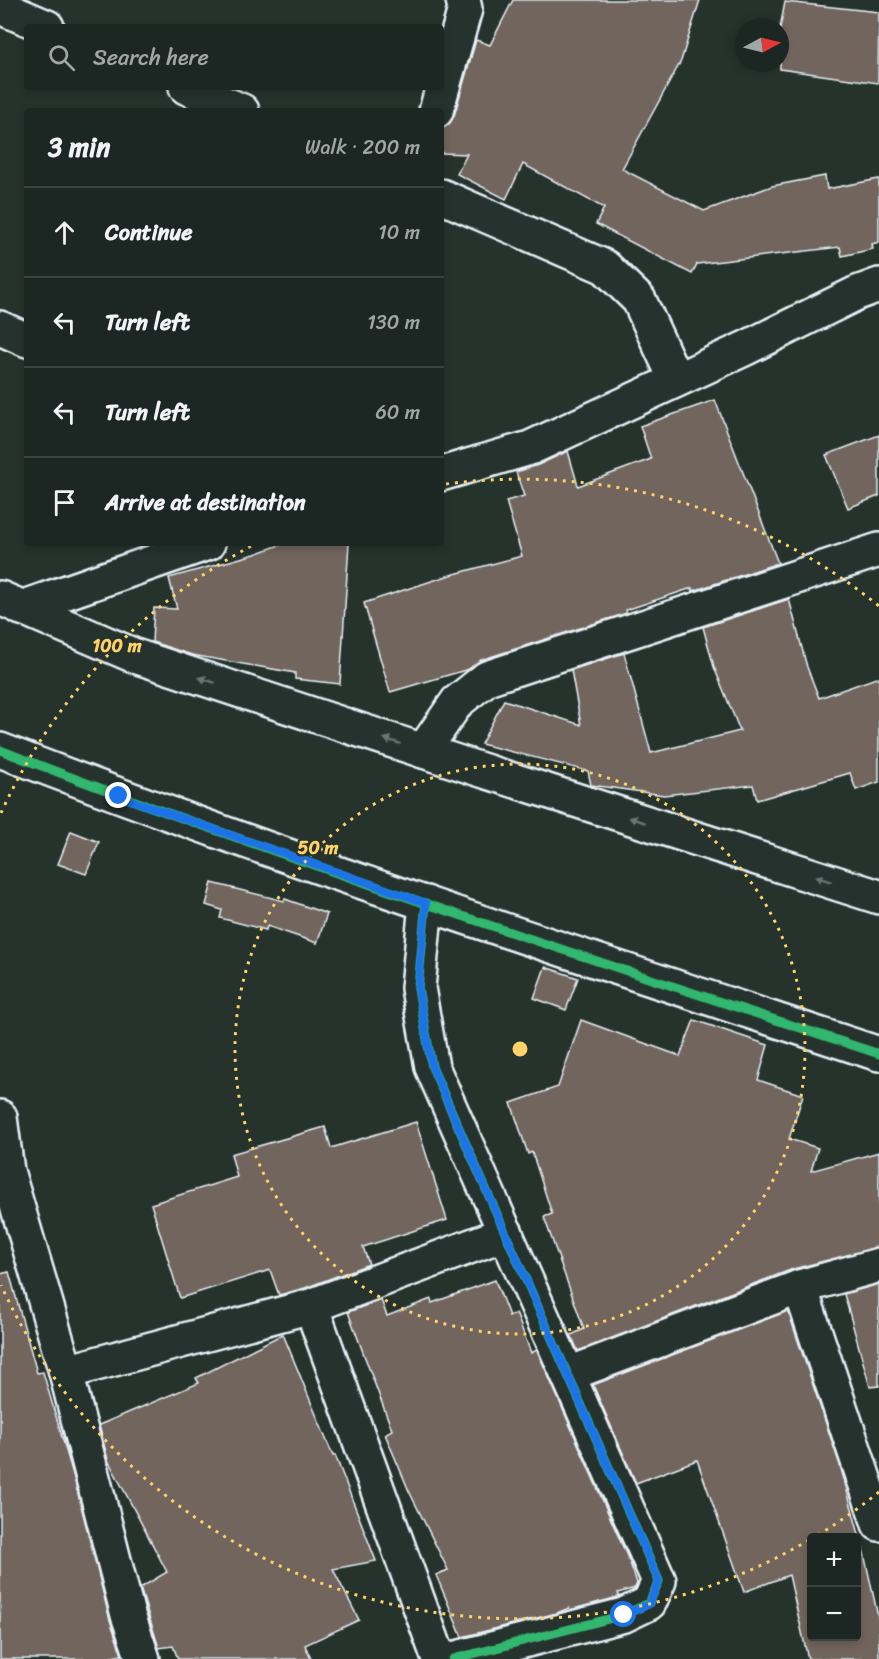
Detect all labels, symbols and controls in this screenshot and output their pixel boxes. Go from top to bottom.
north arrow [735,18,789,72]
search box [24,24,444,90]
text: Search here [93,38,209,77]
icon: search [45,41,78,74]
text: 3 min [48,124,110,170]
text: Walk · 200 m [305,130,420,165]
text: Continue [105,213,193,252]
text: 10 m [378,215,420,250]
icon: ahead [48,216,81,249]
text: Turn left [105,303,190,342]
text: 130 m [367,305,420,340]
icon: left [48,306,81,339]
text: Turn left [105,393,190,432]
text: 60 m [375,395,420,430]
icon: left [48,396,81,429]
text: Arrive at destination [105,483,306,522]
icon: arrive [48,486,81,519]
text: 100 m [93,630,142,662]
one-way arrow [198,674,216,684]
one-way arrow [383,736,401,745]
route end [105,782,131,808]
one-way arrow [628,815,646,824]
text: 50 m [298,832,339,864]
one-way arrow [814,874,832,883]
centre of rings [510,1039,530,1059]
map controls [807,1533,861,1641]
button: + [807,1533,861,1587]
button: − [807,1587,861,1641]
route start [610,1601,636,1627]

